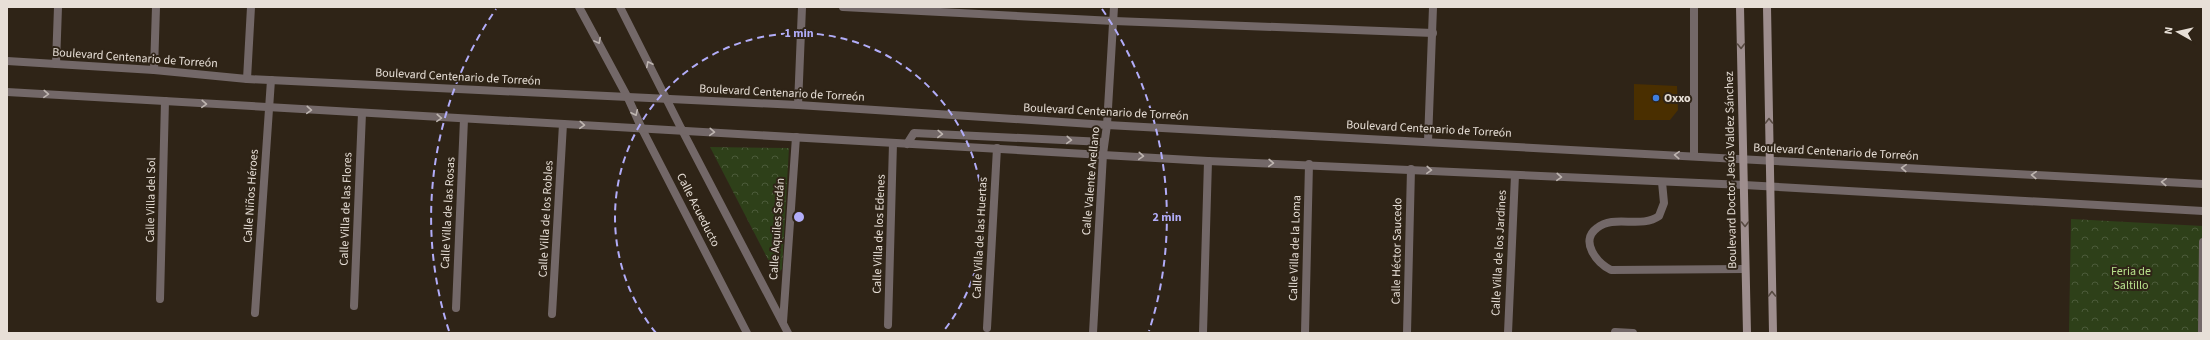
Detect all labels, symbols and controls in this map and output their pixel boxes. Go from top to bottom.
north arrow [2158,12,2198,52]
text: 1 min [784,25,814,42]
text: N [2161,26,2177,35]
one-way arrow [593,37,600,45]
one-way arrow [1736,43,1745,49]
street label: Boulevard Centenario de Torreón [52,44,218,72]
one-way arrow [646,61,654,68]
street label: Boulevard Centenario de Torreón [375,64,541,90]
street label: Boulevard Doctor Jesús Valdez Sánchez [1721,71,1741,269]
street label: Boulevard Centenario de Torreón [699,80,865,106]
one-way arrow [43,90,49,99]
place label: Oxxo [1664,90,1691,107]
marker: Oxxo [1651,93,1661,103]
one-way arrow [201,99,207,108]
street label: Boulevard Centenario de Torreón [1023,99,1189,125]
one-way arrow [306,105,312,114]
one-way arrow [630,109,638,117]
one-way arrow [436,113,442,122]
street label: Boulevard Centenario de Torreón [1346,116,1512,142]
one-way arrow [1765,118,1773,124]
one-way arrow [579,121,585,130]
street label: Calle Valente Arellano [1078,126,1104,236]
one-way arrow [709,128,715,137]
one-way arrow [937,129,943,138]
one-way arrow [1066,136,1072,145]
street label: Boulevard Centenario de Torreón [1753,139,1919,165]
street label: Calle Niños Héroes [239,149,263,243]
one-way arrow [1674,151,1680,160]
street label: Calle Villa de las Flores [336,152,356,266]
one-way arrow [1138,152,1144,161]
street label: Calle Villa del Sol [142,157,160,243]
street label: Calle Villa de las Rosas [437,157,459,269]
one-way arrow [1268,159,1274,167]
street label: Calle Villa de los Robles [534,160,558,278]
one-way arrow [1901,163,1907,172]
one-way arrow [1426,166,1432,175]
street label: Calle Acueducto [672,170,724,250]
one-way arrow [2031,170,2037,179]
one-way arrow [1556,173,1562,181]
street label: Calle Villa de los Edenes [868,174,890,294]
street label: Calle Aquiles Serdán [765,177,789,281]
street label: Calle Villa de las Huertas [968,177,992,299]
one-way arrow [2161,177,2167,186]
street label: Calle Villa de los Jardines [1487,190,1511,316]
street label: Calle Villa de la Loma [1285,195,1305,301]
street label: Calle Héctor Saucedo [1388,197,1406,305]
text: 2 min [1152,209,1182,226]
centre of rings [792,210,806,224]
one-way arrow [1740,221,1749,227]
park label: Feria de Saltillo [2111,263,2151,294]
one-way arrow [1768,291,1776,297]

